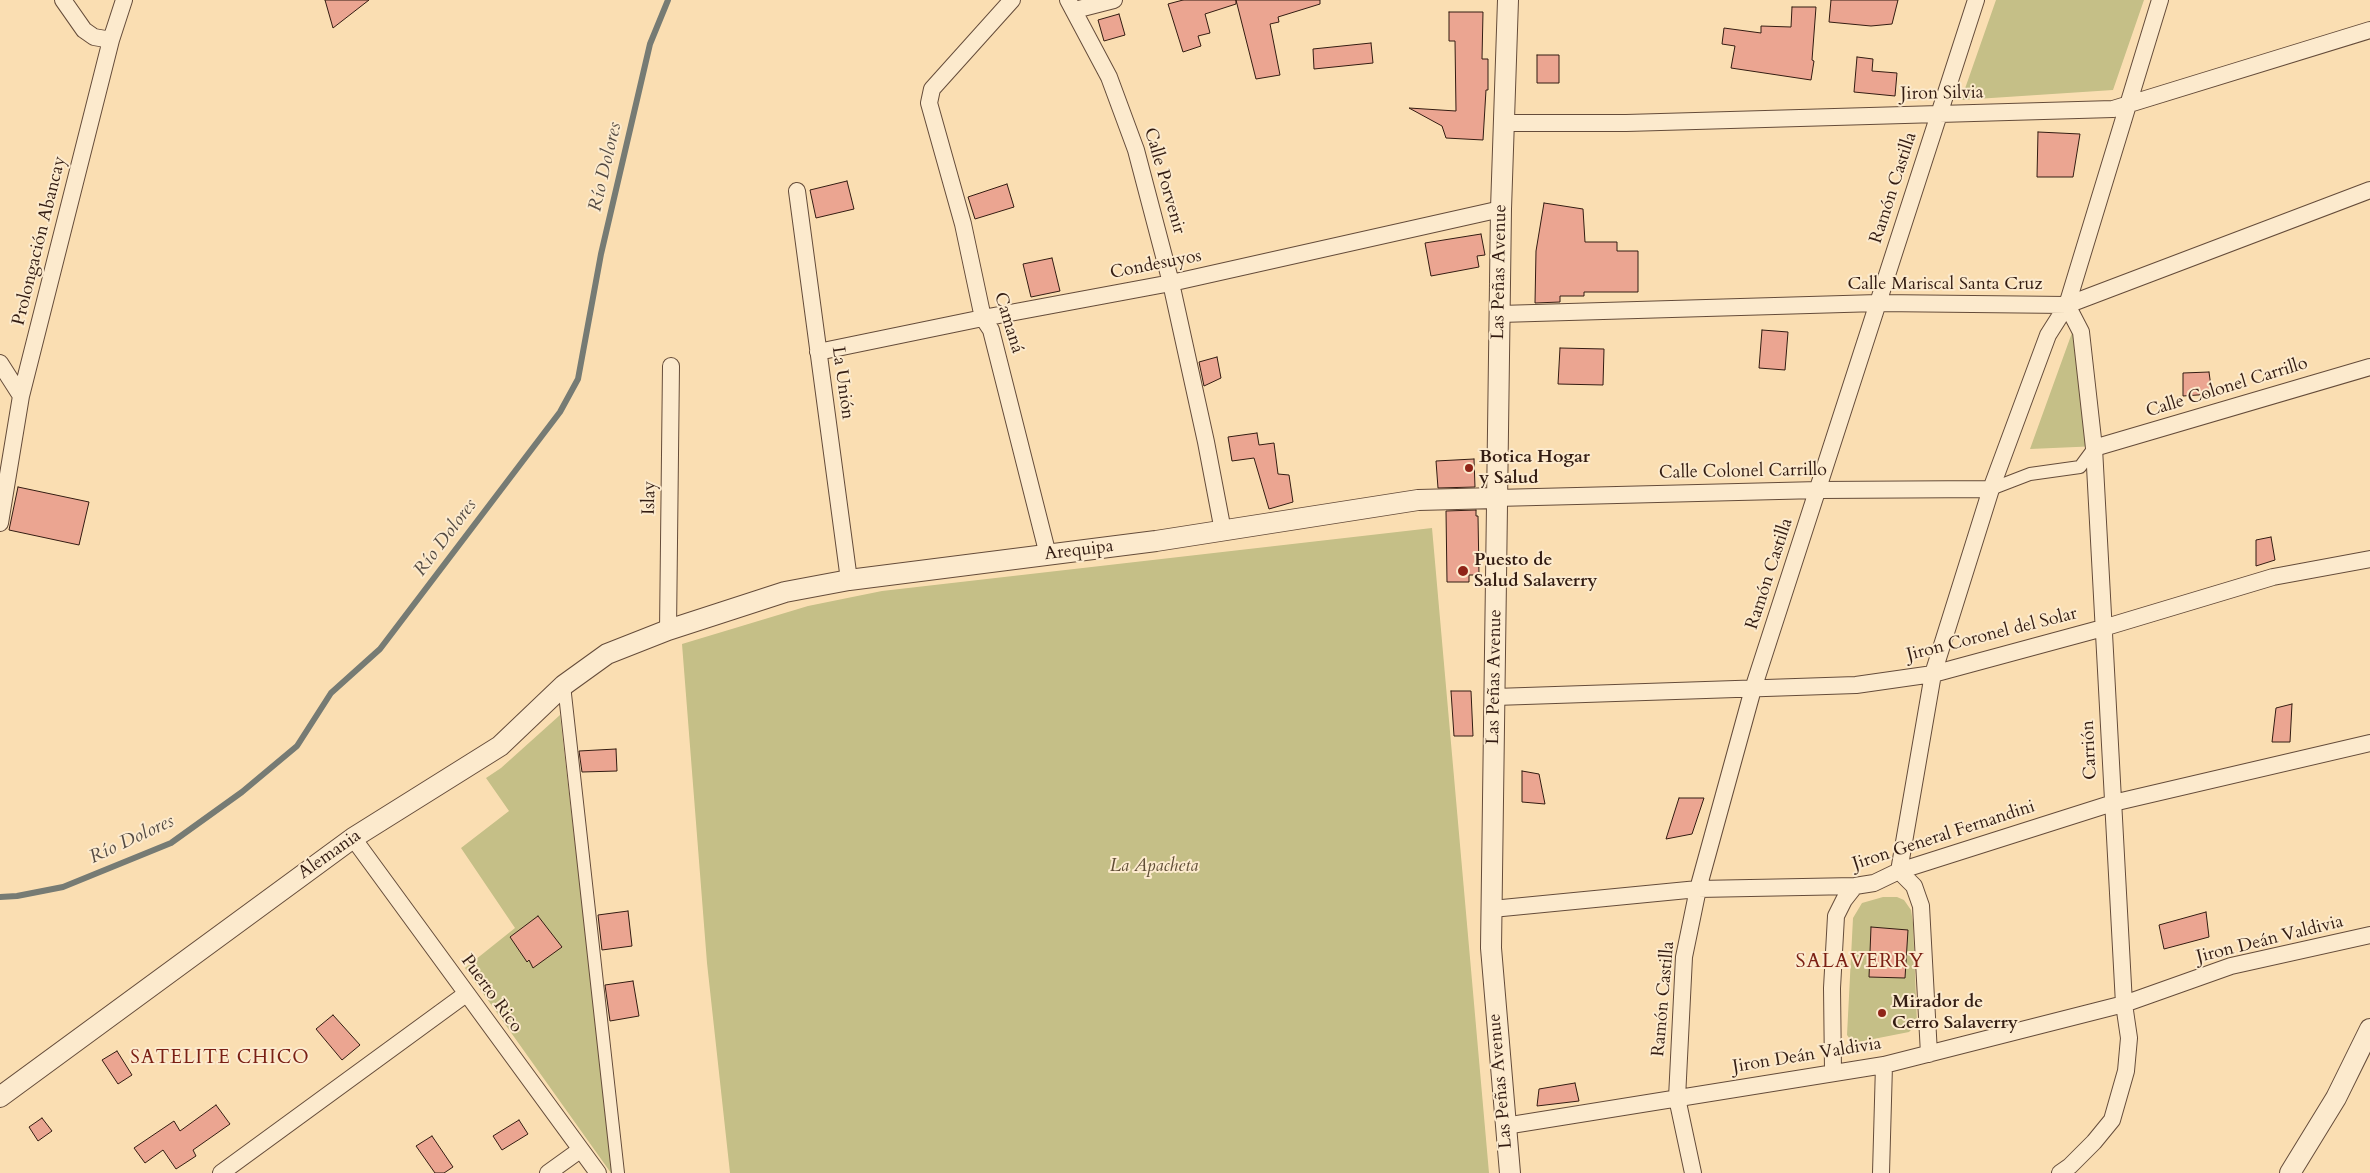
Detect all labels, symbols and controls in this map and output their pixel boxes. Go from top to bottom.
street label: Jiron Silvia [1900,82,1984,106]
water label: Río Dolores [585,120,627,214]
street label: Calle Porvenir [1138,125,1190,237]
street label: Ramón Castilla [1866,130,1922,246]
street label: Prolongación Abancay [9,154,71,328]
street label: Las Peñas Avenue [1488,204,1512,340]
street label: Condesuyos [1108,246,1204,284]
street label: Calle Mariscal Santa Cruz [1847,274,2043,296]
street label: Camaná [989,290,1027,356]
street label: La Unión [826,345,858,421]
street label: Calle Colonel Carrillo [2144,353,2310,423]
place label: Botica Hogar y Salud [1479,447,1590,489]
street label: Calle Colonel Carrillo [1659,460,1827,484]
marker: Botica Hogar y Salud [1463,462,1475,474]
street label: Islay [639,481,661,515]
water label: Río Dolores [410,495,482,581]
street label: Ramón Castilla [1742,516,1798,632]
street label: Arequipa [1043,536,1115,566]
place label: Puesto de Salud Salaverry [1474,550,1597,592]
marker: Puesto de Salud Salaverry [1456,564,1470,578]
street label: Jiron Coronel del Solar [1905,603,2079,667]
street label: Las Peñas Avenue [1483,609,1507,745]
street label: Carrión [2078,720,2102,780]
street label: Jiron General Fernandini [1850,796,2038,876]
water label: Río Dolores [86,810,178,870]
street label: Alemania [294,826,366,884]
park label: La Apacheta [1110,856,1198,878]
street label: Jiron Deán Valdivia [2194,911,2346,969]
street label: Ramón Castilla [1648,941,1680,1057]
district label: SALAVERRY [1794,950,1926,974]
street label: Puerto Rico [456,951,526,1037]
place label: Mirador de Cerro Salaverry [1892,992,2018,1034]
marker: Mirador de Cerro Salaverry [1876,1007,1888,1019]
street label: Las Peñas Avenue [1484,1013,1518,1149]
street label: Jiron Deán Valdivia [1731,1034,1883,1078]
district label: SATELITE CHICO [129,1048,311,1070]

